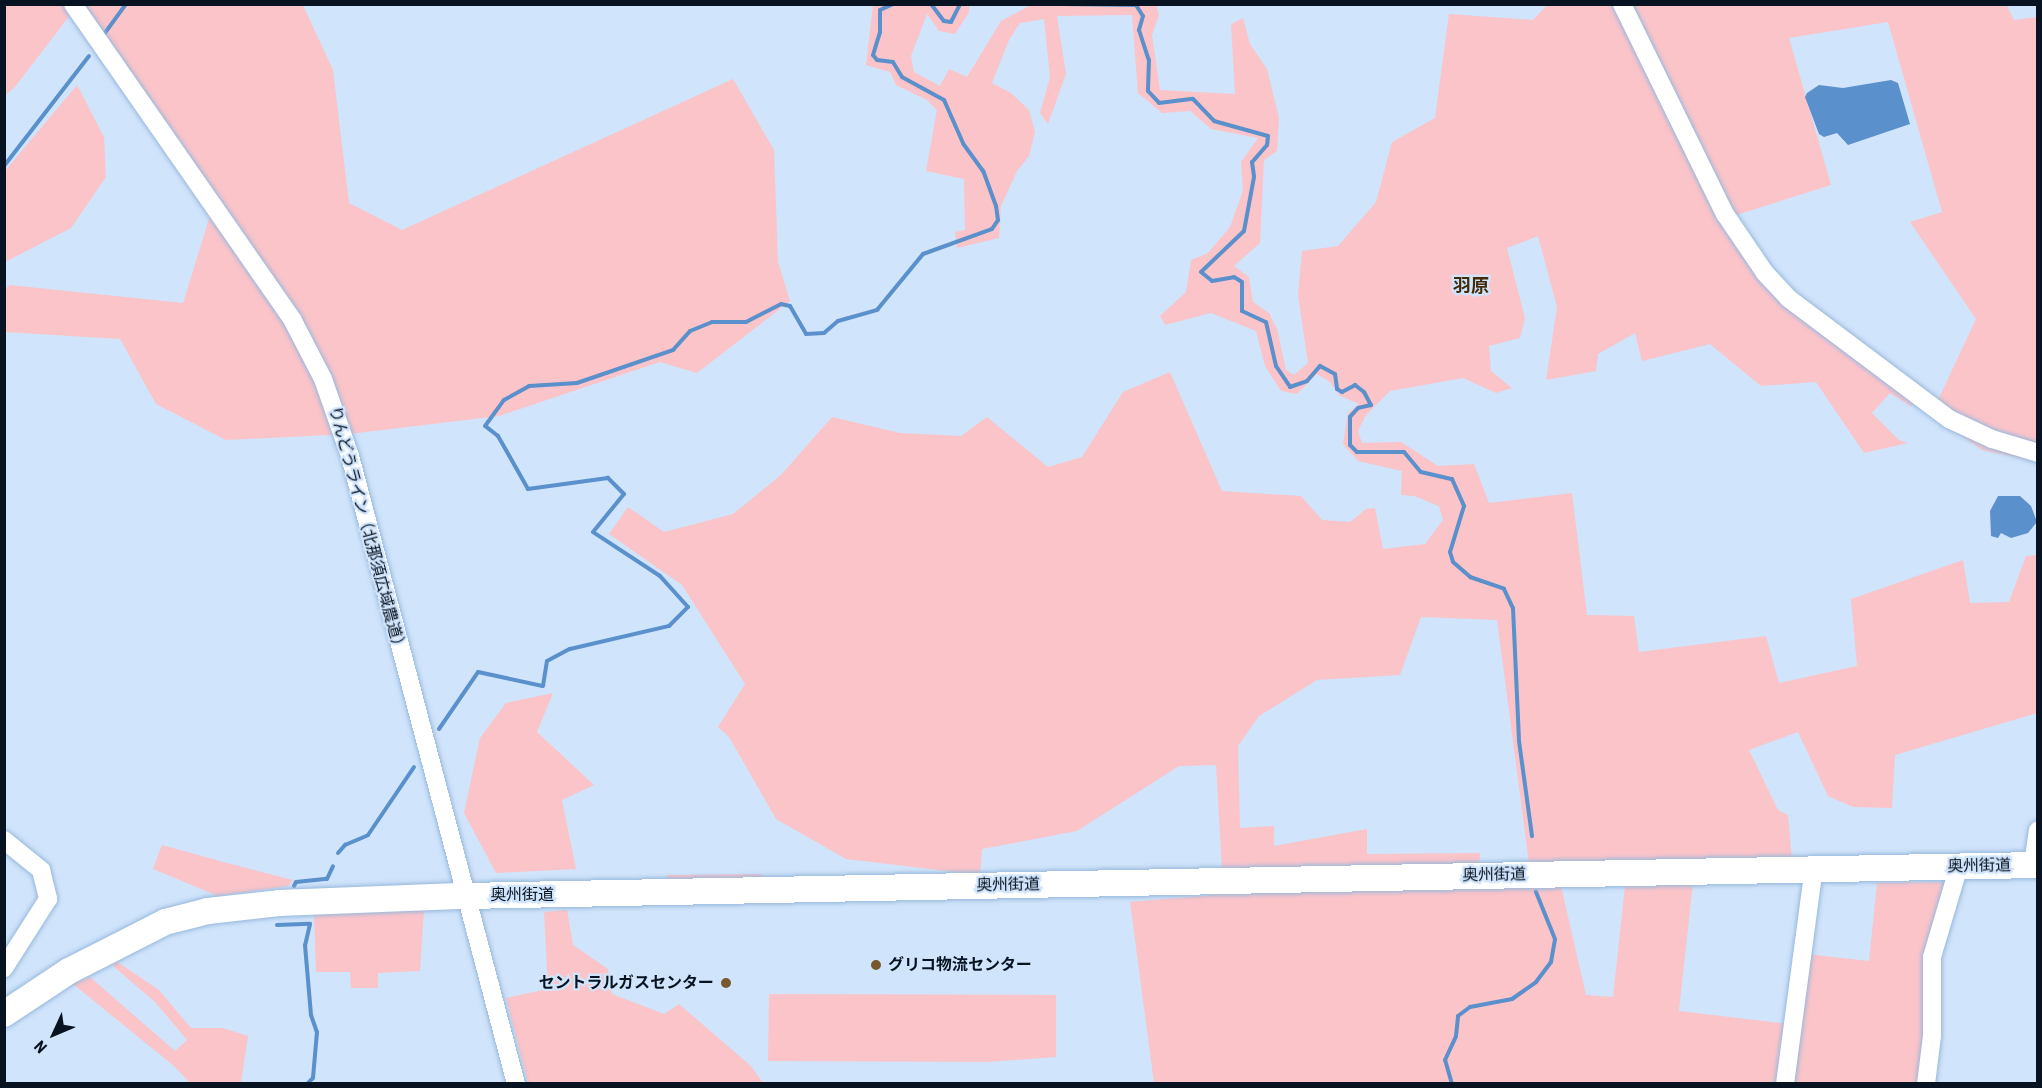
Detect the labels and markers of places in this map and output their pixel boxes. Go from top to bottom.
place label: グリコ物流センター [888,955,1032,975]
marker: グリコ物流センター [869,958,883,972]
place label: セントラルガスセンター [538,973,714,993]
marker: セントラルガスセンター [719,976,733,990]

